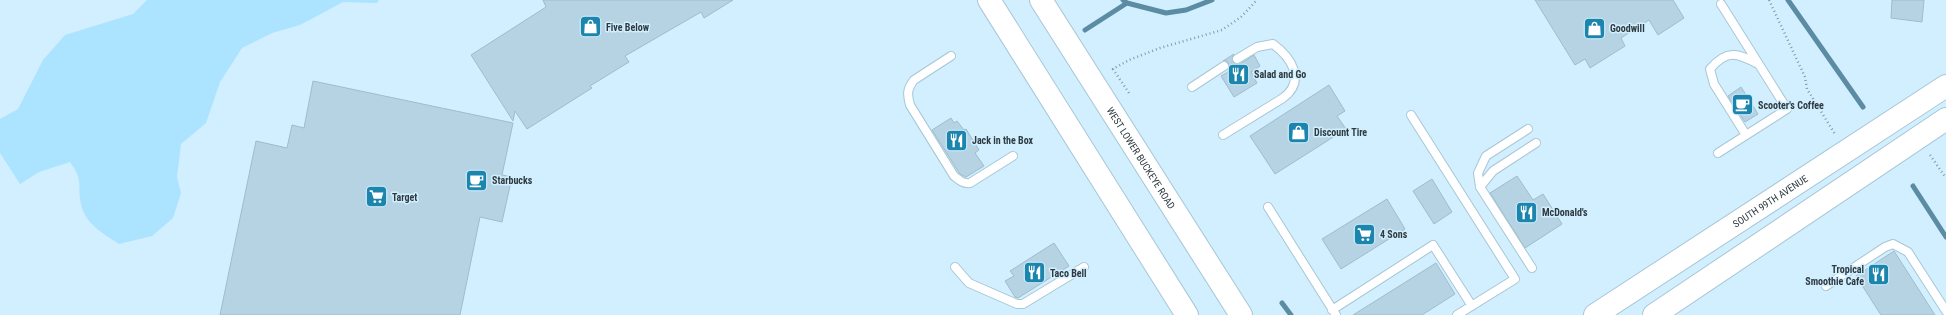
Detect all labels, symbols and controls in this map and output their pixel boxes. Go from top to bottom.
shop icon: Five Below [577,14,603,40]
shop icon: Goodwill [1582,15,1608,41]
place label: Five Below [606,22,650,33]
place label: Goodwill [1610,23,1645,34]
restaurant icon: Salad and Go [1225,61,1251,87]
place label: Salad and Go [1254,69,1306,80]
cafe icon: Scooter's Coffee [1730,92,1756,118]
place label: Scooter's Coffee [1758,100,1824,111]
street label: WEST LOWER BUCKEYE ROAD [1104,105,1177,211]
shop icon: Discount Tire [1285,119,1311,145]
restaurant icon: Jack in the Box [943,127,969,153]
place label: Discount Tire [1314,127,1367,138]
place label: Jack in the Box [972,135,1034,146]
cafe icon: Starbucks [463,167,489,193]
street label: SOUTH 99TH AVENUE [1731,173,1810,230]
place label: Starbucks [492,175,533,186]
supermarket icon: Target [363,184,389,210]
place label: Target [392,192,417,203]
restaurant icon: McDonald's [1514,199,1540,225]
place label: McDonald's [1542,207,1588,218]
supermarket icon: 4 Sons [1351,221,1377,247]
place label: 4 Sons [1380,229,1408,240]
restaurant icon: Taco Bell [1022,260,1048,286]
restaurant icon: Tropical Smoothie Cafe [1866,262,1892,288]
place label: Tropical Smoothie Cafe [1805,264,1864,287]
place label: Taco Bell [1050,268,1087,279]

